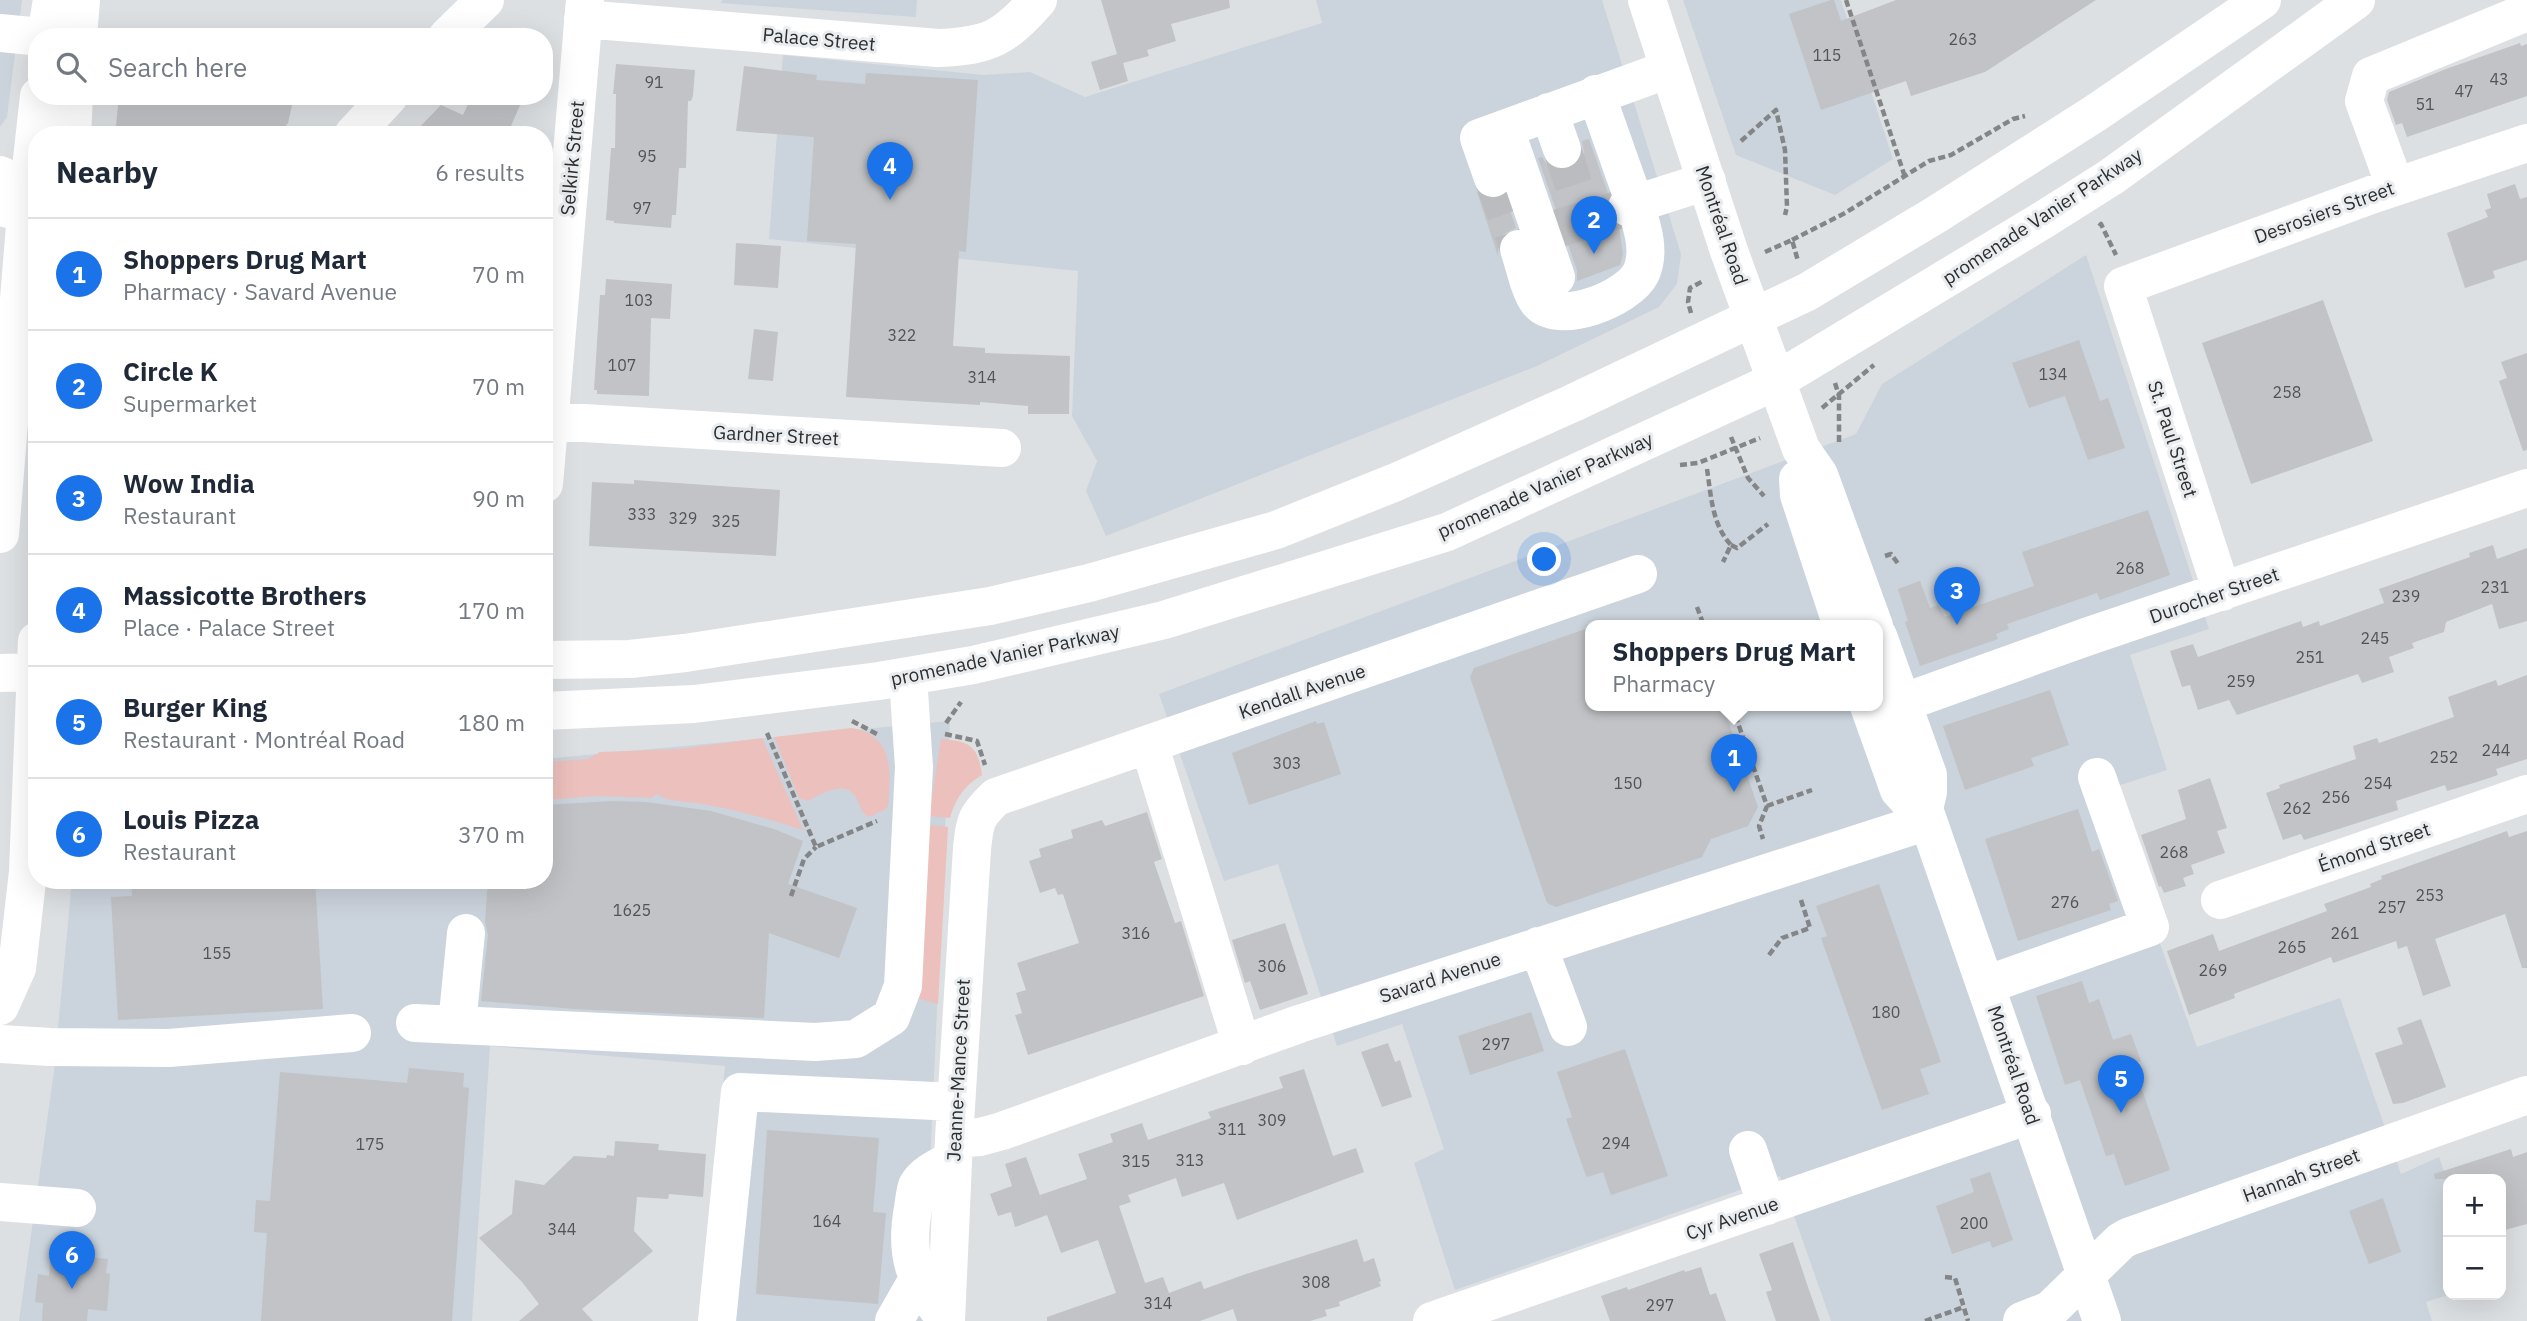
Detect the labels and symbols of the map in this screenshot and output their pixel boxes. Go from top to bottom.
street label: Palace Street [762,22,876,56]
house number: 263 [1949,29,1977,49]
house number: 115 [1813,45,1841,65]
house number: 43 [2489,69,2509,89]
house number: 91 [644,72,664,92]
house number: 47 [2454,81,2474,101]
house number: 51 [2415,94,2435,114]
street label: Selkirk Street [555,100,589,216]
pin: 4 [867,142,913,200]
street label: promenade Vanier Parkway [1938,142,2147,290]
house number: 95 [637,146,657,166]
street label: Montréal Road [1690,162,1754,288]
street label: Desrosiers Street [2251,176,2397,248]
pin: 2 [1571,196,1617,254]
house number: 97 [632,198,652,218]
house number: 103 [625,290,653,310]
house number: 322 [888,325,916,345]
house number: 107 [608,355,636,375]
house number: 134 [2039,364,2067,384]
house number: 314 [968,367,996,387]
street label: St. Paul Street [2143,378,2203,500]
house number: 258 [2273,382,2301,402]
street label: Gardner Street [712,420,840,450]
street label: promenade Vanier Parkway [1433,426,1657,543]
house number: 333 [628,504,656,524]
house number: 329 [669,508,697,528]
house number: 325 [712,511,740,531]
your location [1527,542,1561,576]
house number: 268 [2116,558,2144,578]
street label: Durocher Street [2146,562,2282,628]
pin: 3 [1934,567,1980,625]
house number: 231 [2481,577,2509,597]
house number: 239 [2392,586,2420,606]
street label: promenade Vanier Parkway [888,619,1122,691]
house number: 245 [2361,628,2389,648]
house number: 251 [2296,647,2324,667]
street label: Kendall Avenue [1236,658,1368,724]
house number: 259 [2227,671,2255,691]
pin: 1 [1711,734,1757,792]
house number: 244 [2482,740,2510,760]
house number: 252 [2430,747,2458,767]
house number: 303 [1273,753,1301,773]
house number: 150 [1614,773,1642,793]
house number: 254 [2364,773,2392,793]
house number: 256 [2322,787,2350,807]
house number: 262 [2283,798,2311,818]
street label: Émond Street [2315,817,2433,877]
house number: 268 [2160,842,2188,862]
house number: 253 [2416,885,2444,905]
house number: 276 [2051,892,2079,912]
house number: 257 [2378,897,2406,917]
house number: 1625 [613,900,651,920]
house number: 316 [1122,923,1150,943]
house number: 261 [2331,923,2359,943]
house number: 265 [2278,937,2306,957]
house number: 155 [203,943,231,963]
street label: Savard Avenue [1376,946,1504,1008]
house number: 306 [1258,956,1286,976]
house number: 269 [2199,960,2227,980]
street label: Jeanne-Mance Street [941,978,975,1162]
house number: 180 [1872,1002,1900,1022]
street label: Montréal Road [1982,1002,2046,1128]
house number: 297 [1482,1034,1510,1054]
pin: 5 [2098,1055,2144,1113]
house number: 309 [1258,1110,1286,1130]
house number: 311 [1218,1119,1246,1139]
house number: 294 [1602,1133,1630,1153]
house number: 175 [356,1134,384,1154]
street label: Hannah Street [2239,1143,2363,1207]
house number: 313 [1176,1150,1204,1170]
house number: 315 [1122,1151,1150,1171]
street label: Cyr Avenue [1683,1191,1781,1245]
house number: 164 [813,1211,841,1231]
house number: 200 [1960,1213,1988,1233]
house number: 344 [548,1219,576,1239]
pin: 6 [49,1231,95,1289]
house number: 308 [1302,1272,1330,1292]
house number: 314 [1144,1293,1172,1313]
house number: 297 [1646,1295,1674,1315]

